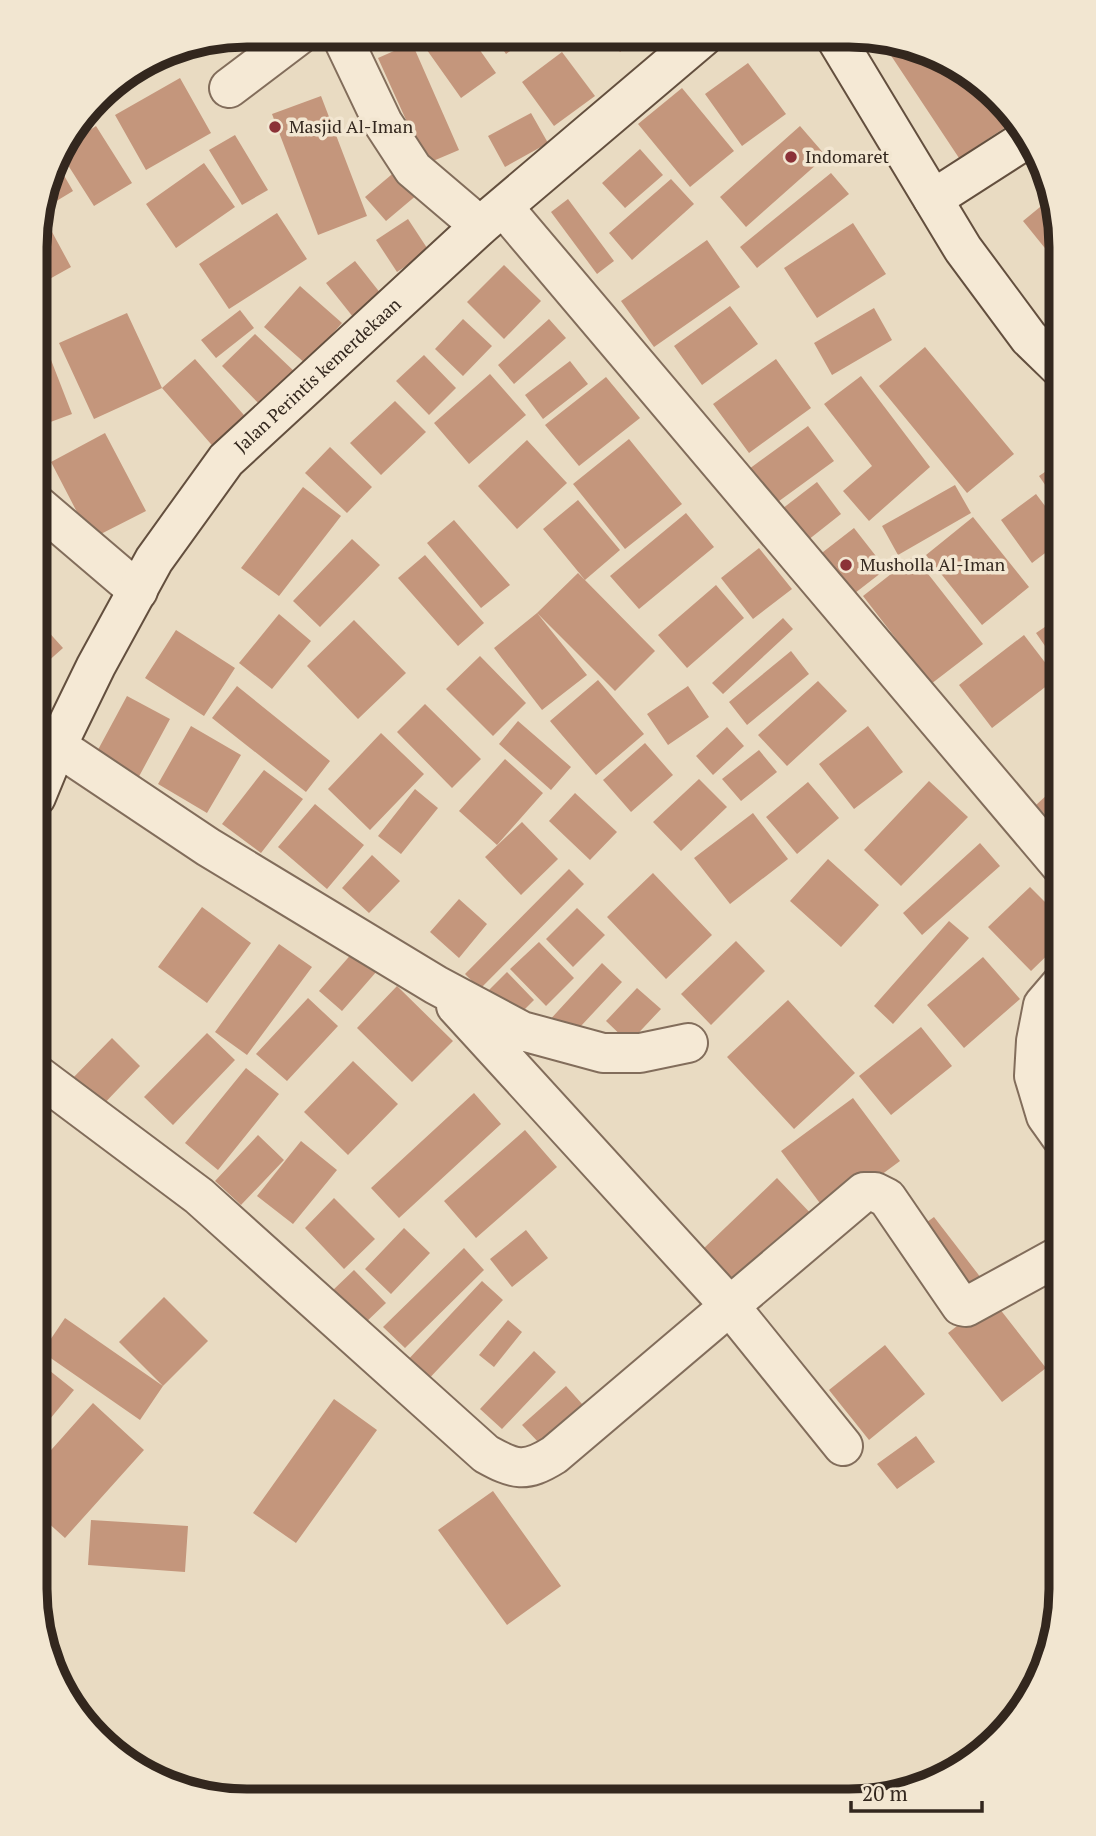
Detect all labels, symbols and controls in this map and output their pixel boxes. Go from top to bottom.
place label: Masjid Al-Iman [289,114,413,138]
marker: Masjid Al-Iman [267,119,283,135]
place label: Indomaret [805,144,890,168]
marker: Indomaret [783,149,799,165]
street label: Jalan Perintis kemerdekaan [229,292,406,458]
place label: Musholla Al-Iman [860,552,1006,576]
marker: Musholla Al-Iman [838,557,854,573]
scale bar [851,1770,982,1814]
text: 20 m [862,1779,908,1807]

